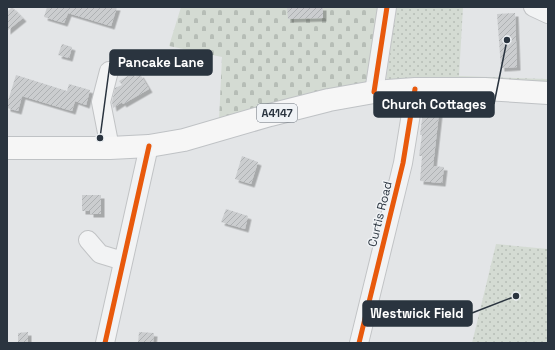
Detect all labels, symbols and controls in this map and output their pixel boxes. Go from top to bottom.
callout: Pancake Lane [110,50,212,75]
text: Pancake Lane [118,54,204,71]
callout: Church Cottages [374,92,494,117]
text: Church Cottages [382,96,486,113]
road number: A4147 [257,104,297,122]
street label: Curtis Road [364,180,396,248]
callout: Westwick Field [363,301,472,326]
text: Westwick Field [370,305,464,322]

